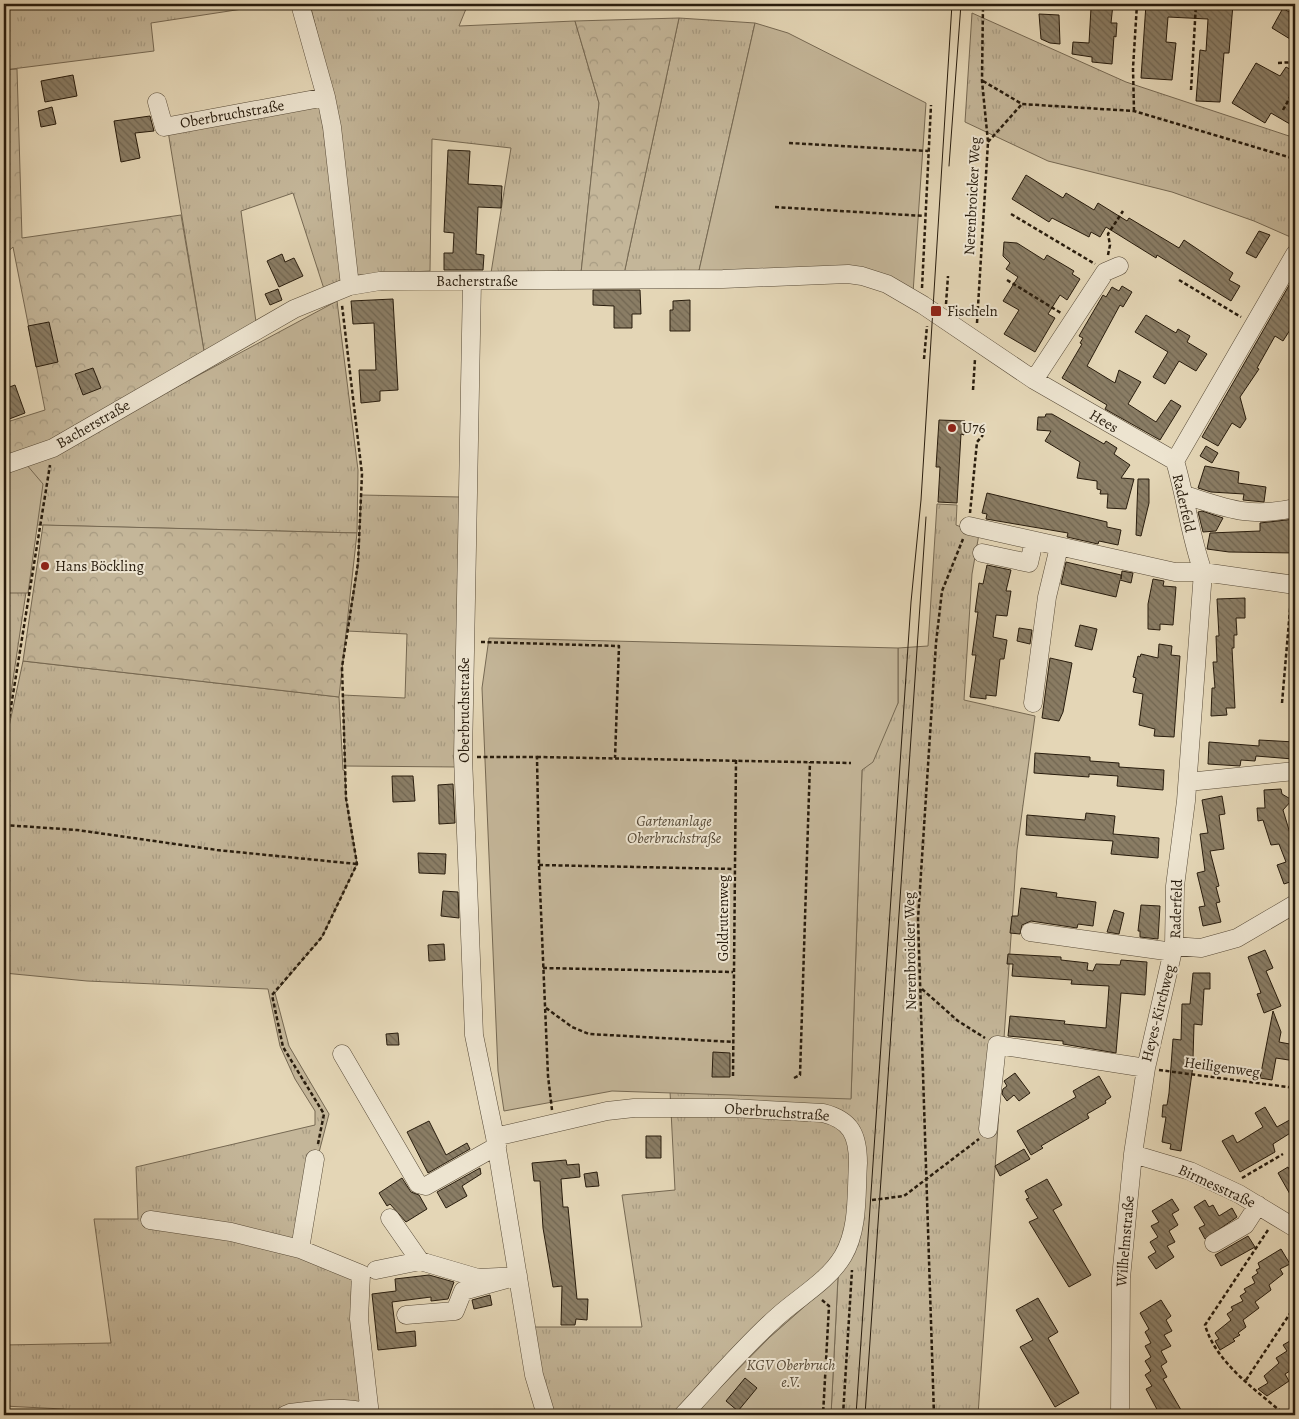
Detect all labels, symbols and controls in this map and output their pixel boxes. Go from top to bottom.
street label: Oberbruchstraße [178,95,286,133]
street label: Nerenbroicker Weg [959,136,985,256]
street label: Bacherstraße [436,271,518,291]
place label: Fischeln [947,301,998,321]
marker: Fischeln [929,304,943,318]
street label: Bacherstraße [53,395,134,453]
street label: Hees [1086,405,1122,437]
place label: U76 [962,418,986,438]
marker: U76 [946,422,958,434]
street label: Raderfeld [1168,472,1201,535]
place label: Hans Böckling [55,556,144,576]
marker: Hans Böckling [39,560,51,572]
street label: Oberbruchstraße [454,657,474,763]
park label: Gartenanlage Oberbruchstraße [627,811,722,848]
street label: Goldrutenweg [713,874,733,961]
street label: Raderfeld [1165,878,1187,939]
street label: Nerenbroicker Weg [899,891,921,1010]
street label: Heyes-Kirchweg [1136,962,1180,1064]
street label: Heiligenweg [1183,1052,1262,1082]
street label: Oberbruchstraße [724,1098,831,1126]
street label: Birmesstraße [1175,1159,1259,1213]
street label: Wilhelmstraße [1111,1194,1139,1288]
park label: KGV Oberbruch e.V. [747,1355,835,1392]

